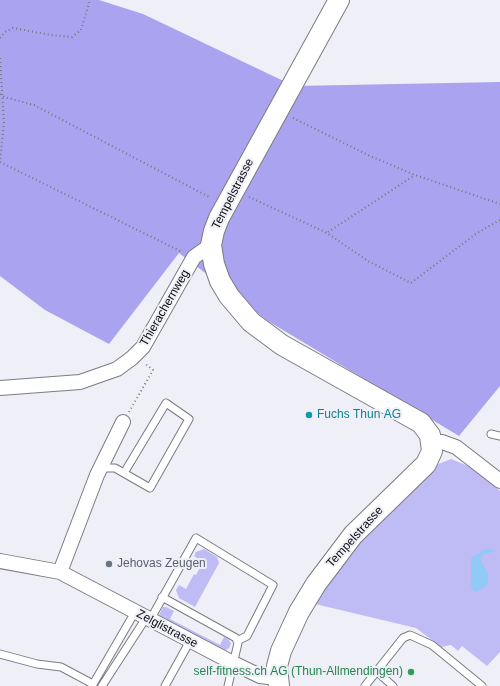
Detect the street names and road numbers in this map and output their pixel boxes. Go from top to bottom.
street label: Tempelstrasse [209,156,257,232]
street label: Thierachernweg [137,267,193,349]
street label: Tempelstrasse [324,503,386,571]
street label: Zelglistrasse [134,607,200,651]

